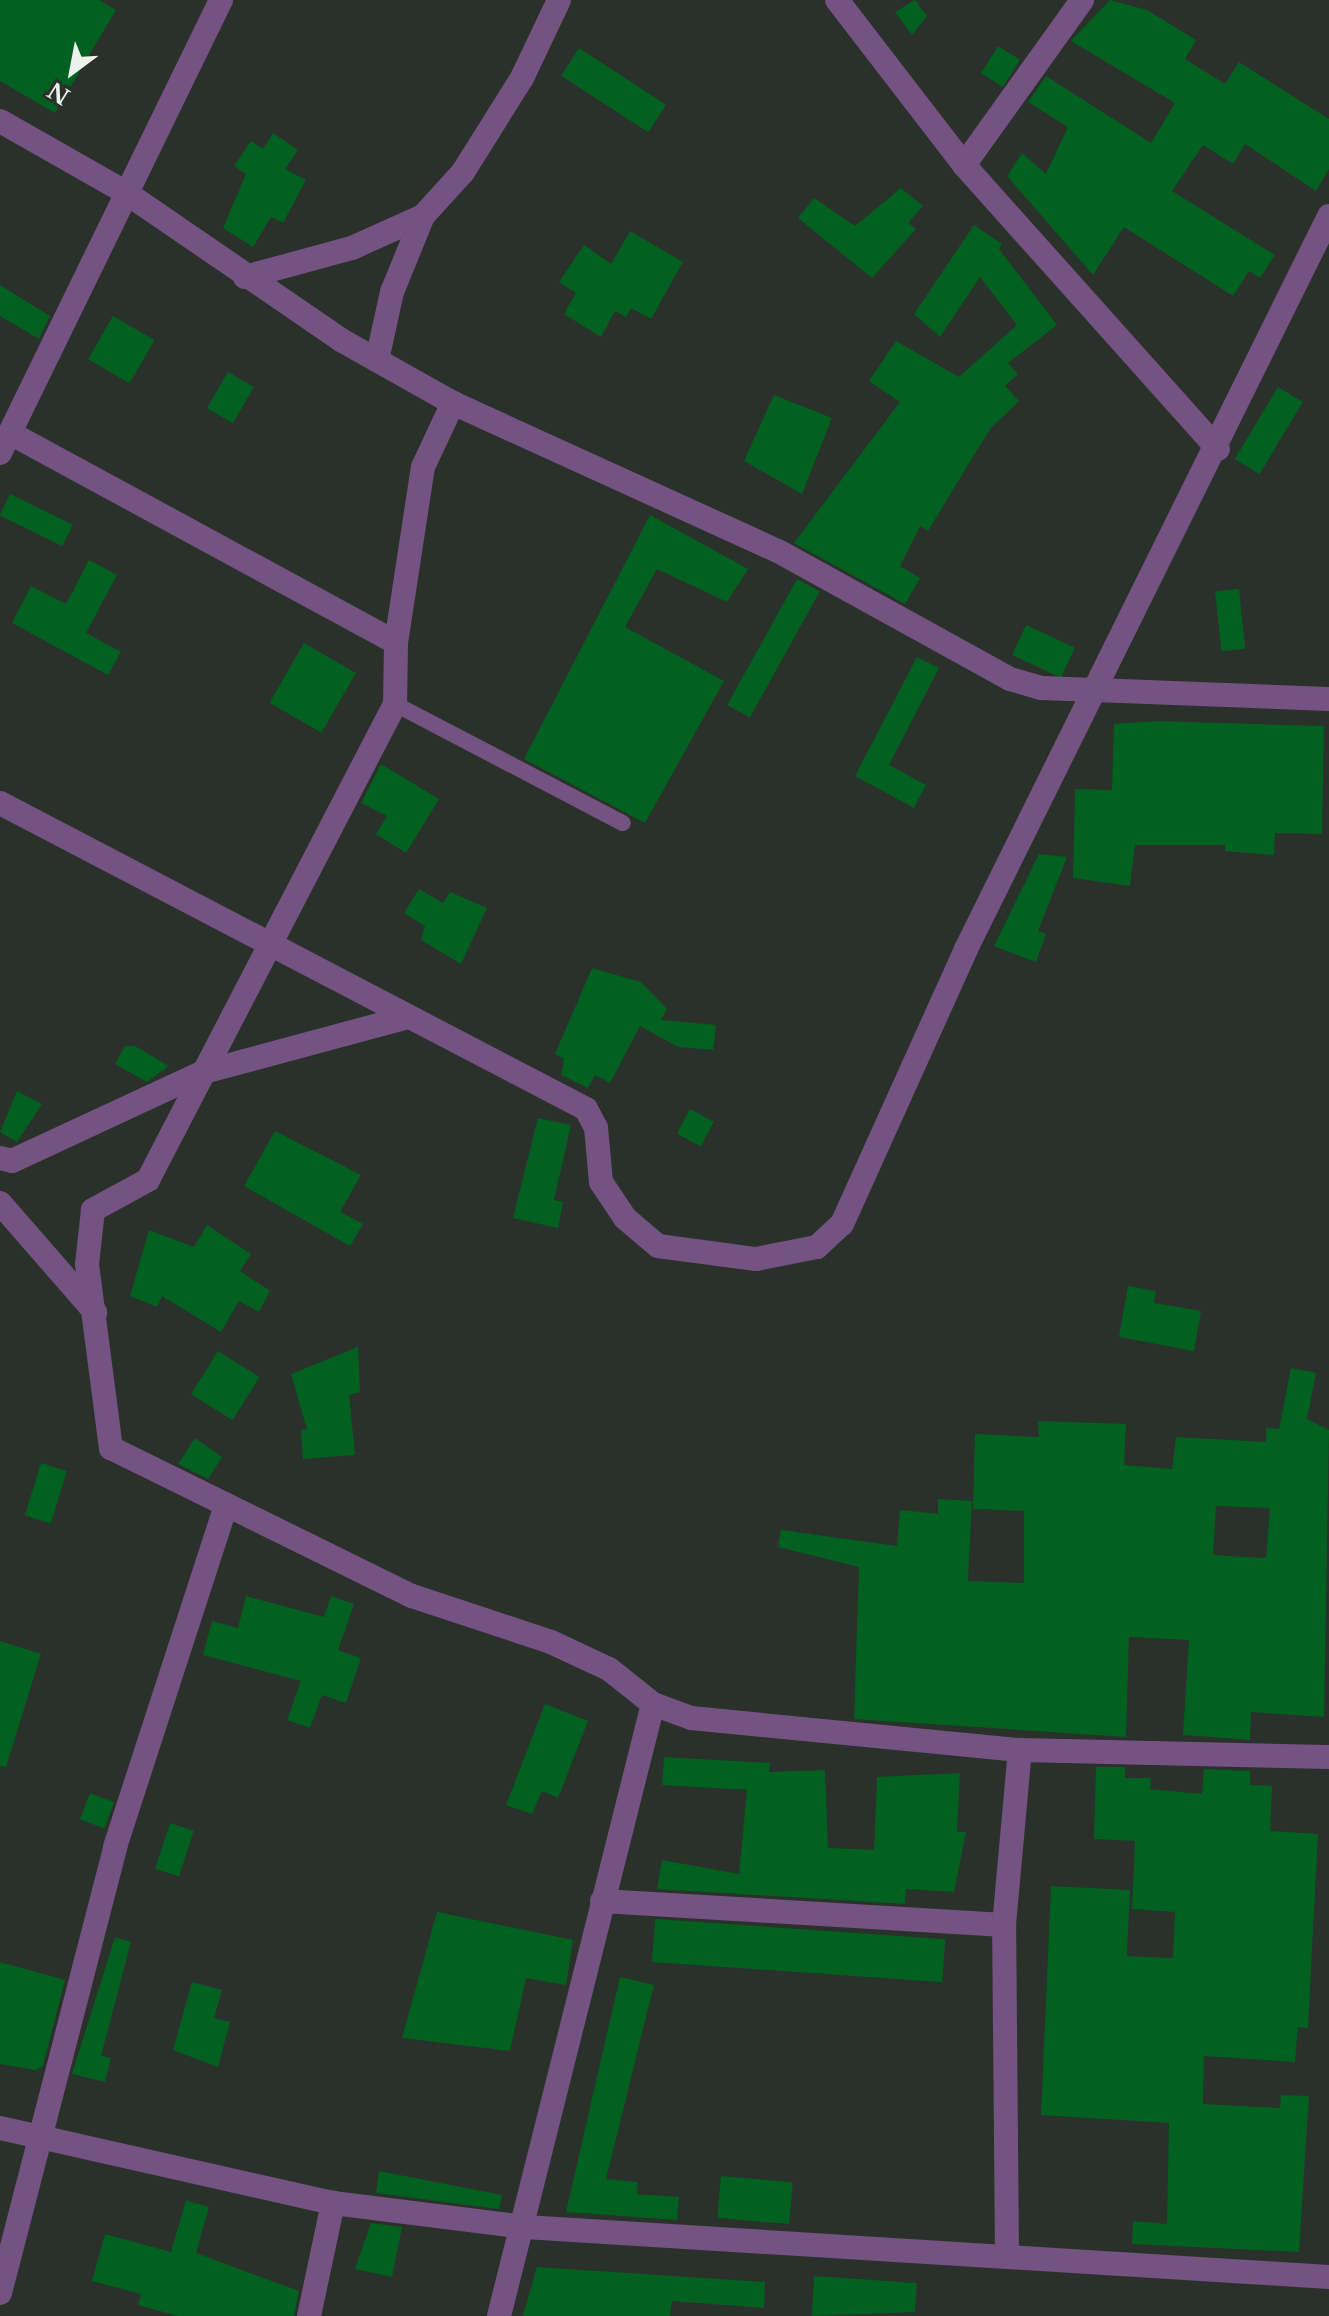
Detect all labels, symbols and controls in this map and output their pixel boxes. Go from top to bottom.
north arrow [32,32,112,112]
text: N [43,76,75,110]

